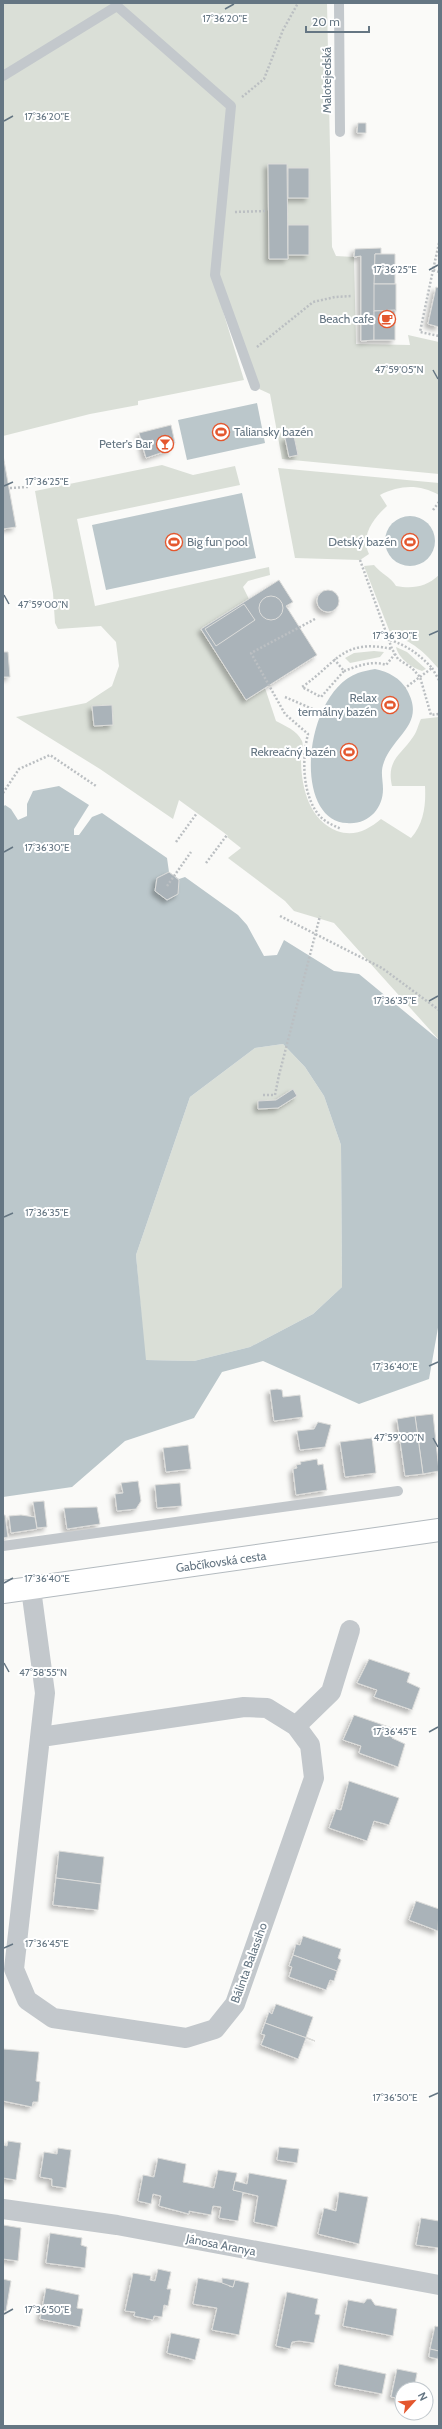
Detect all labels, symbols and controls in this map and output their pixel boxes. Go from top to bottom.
scale bar [306,8,369,34]
text: 17°36'20"E [203,12,248,25]
text: 20 m [312,14,340,29]
street label: Malotejedská [319,47,334,113]
text: 17°36'20"E [25,110,70,123]
text: 17°36'25"E [373,263,417,276]
cafe icon: Beach cafe [377,309,397,329]
place label: Beach cafe [319,311,374,326]
text: 47°59'05"N [374,363,424,376]
sports icon: Taliansky bazén [211,422,231,442]
place label: Taliansky bazén [234,424,313,439]
bar icon: Peter's Bar [155,434,175,454]
place label: Peter's Bar [99,436,152,451]
text: 17°36'25"E [25,475,69,488]
sports icon: Big fun pool [164,532,184,552]
sports icon: Detský bazén [400,532,420,552]
place label: Big fun pool [187,534,248,549]
place label: Detský bazén [328,534,397,549]
text: 47°59'00"N [18,598,68,611]
text: 17°36'30"E [372,629,418,642]
place label: Relax termálny bazén [298,690,377,719]
sports icon: Relax termálny bazén [380,695,400,715]
sports icon: Rekreačný bazén [339,742,359,762]
place label: Rekreačný bazén [250,744,336,759]
text: 17°36'30"E [24,841,70,854]
text: 17°36'35"E [373,994,417,1007]
text: 17°36'35"E [25,1206,69,1219]
text: 17°36'40"E [372,1360,418,1373]
text: 47°59'00"N [374,1431,424,1444]
street label: Gabčíkovská cesta [175,1548,267,1575]
text: 17°36'40"E [24,1572,70,1585]
text: 47°58'55"N [19,1666,67,1679]
text: 17°36'45"E [373,1725,417,1738]
street label: Bálinta Balassiho [227,1920,270,2005]
text: 17°36'45"E [25,1937,69,1950]
text: 17°36'50"E [372,2091,418,2104]
street label: Jánosa Aranya [184,2230,257,2259]
text: 17°36'50"E [24,2303,70,2316]
north arrow [394,2381,434,2421]
text: N [415,2390,431,2403]

